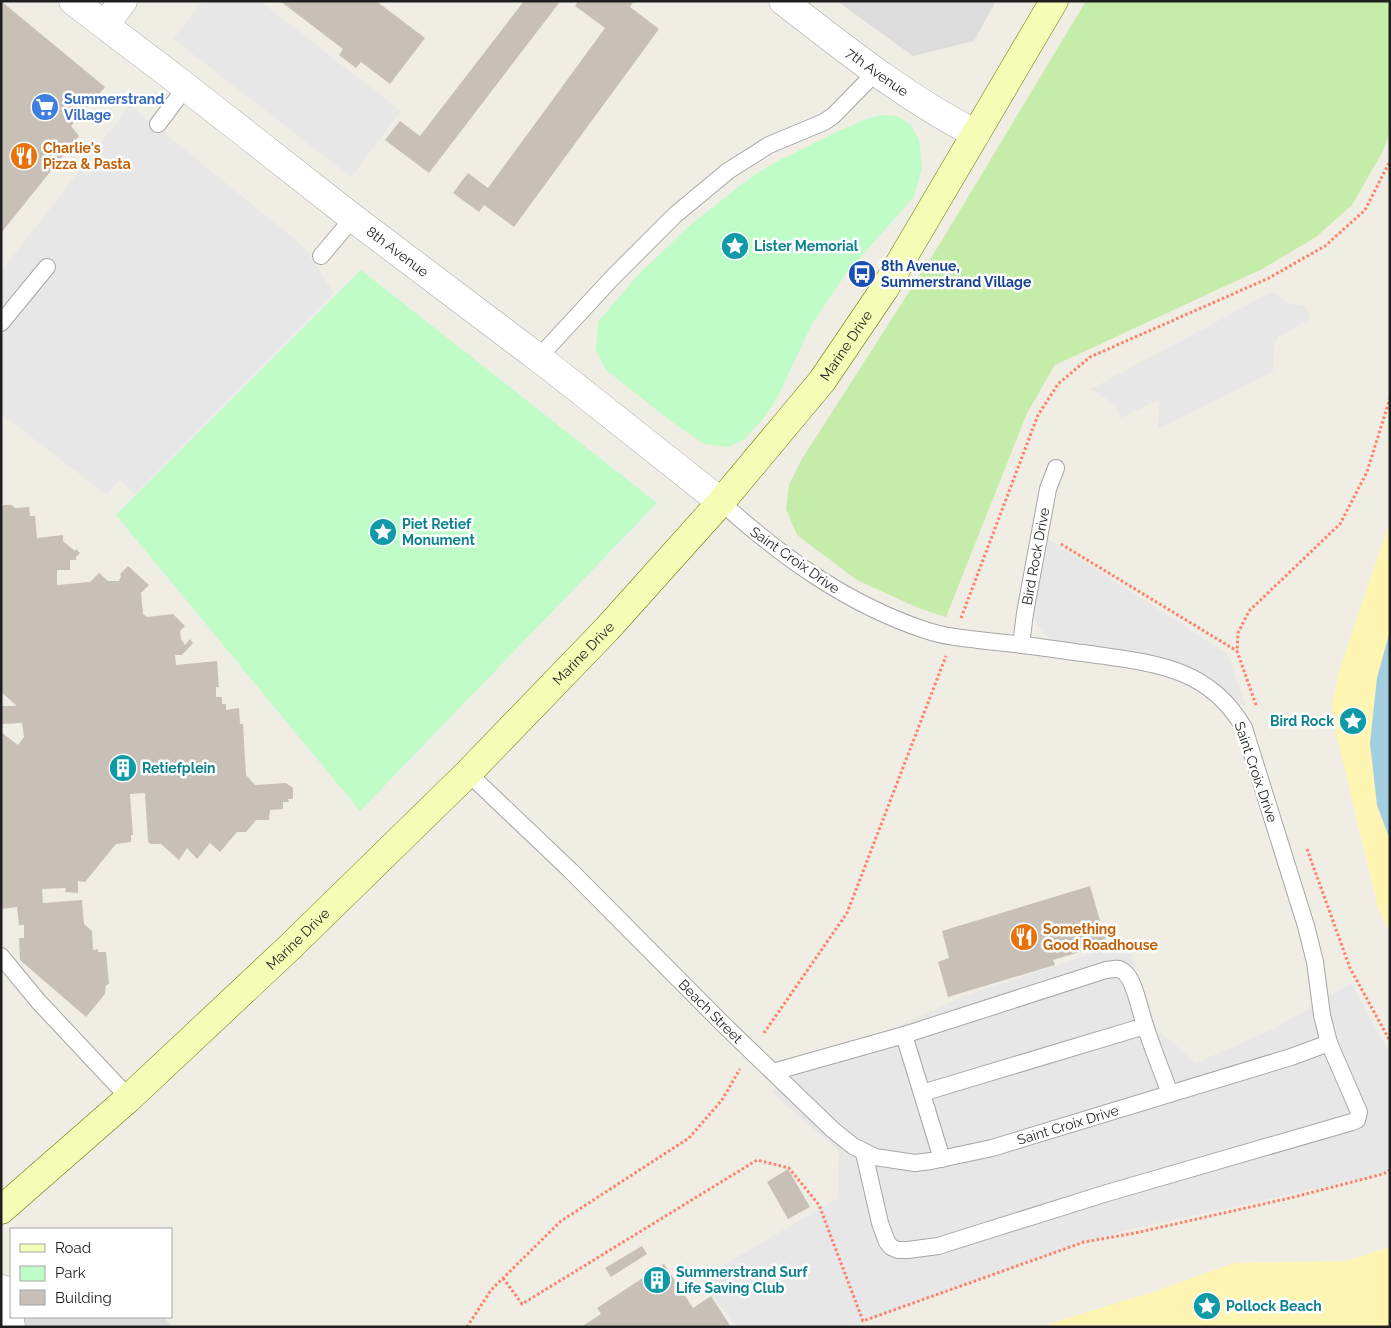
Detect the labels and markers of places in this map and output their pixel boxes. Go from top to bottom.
place label: Summerstrand Village [64,91,164,123]
supermarket icon: Summerstrand Village [30,92,60,122]
place label: Charlie's Pizza & Pasta [43,140,131,172]
restaurant icon: Charlie's Pizza & Pasta [9,141,39,171]
place icon: Lister Memorial [720,231,750,261]
place label: Lister Memorial [754,238,859,254]
place label: 8th Avenue, Summerstrand Village [881,258,1032,290]
bus stop icon: 8th Avenue, Summerstrand Village [847,259,877,289]
place label: Piet Retief Monument [402,516,475,548]
place icon: Piet Retief Monument [368,517,398,547]
place icon: Bird Rock [1338,706,1368,736]
place label: Bird Rock [1270,713,1334,729]
building icon: Retiefplein [108,753,138,783]
place label: Retiefplein [142,760,216,776]
place label: Something Good Roadhouse [1043,921,1159,953]
restaurant icon: Something Good Roadhouse [1009,922,1039,952]
place label: Summerstrand Surf Life Saving Club [676,1264,808,1296]
building icon: Summerstrand Surf Life Saving Club [642,1265,672,1295]
place icon: Pollock Beach [1192,1291,1222,1321]
place label: Pollock Beach [1226,1298,1322,1314]

